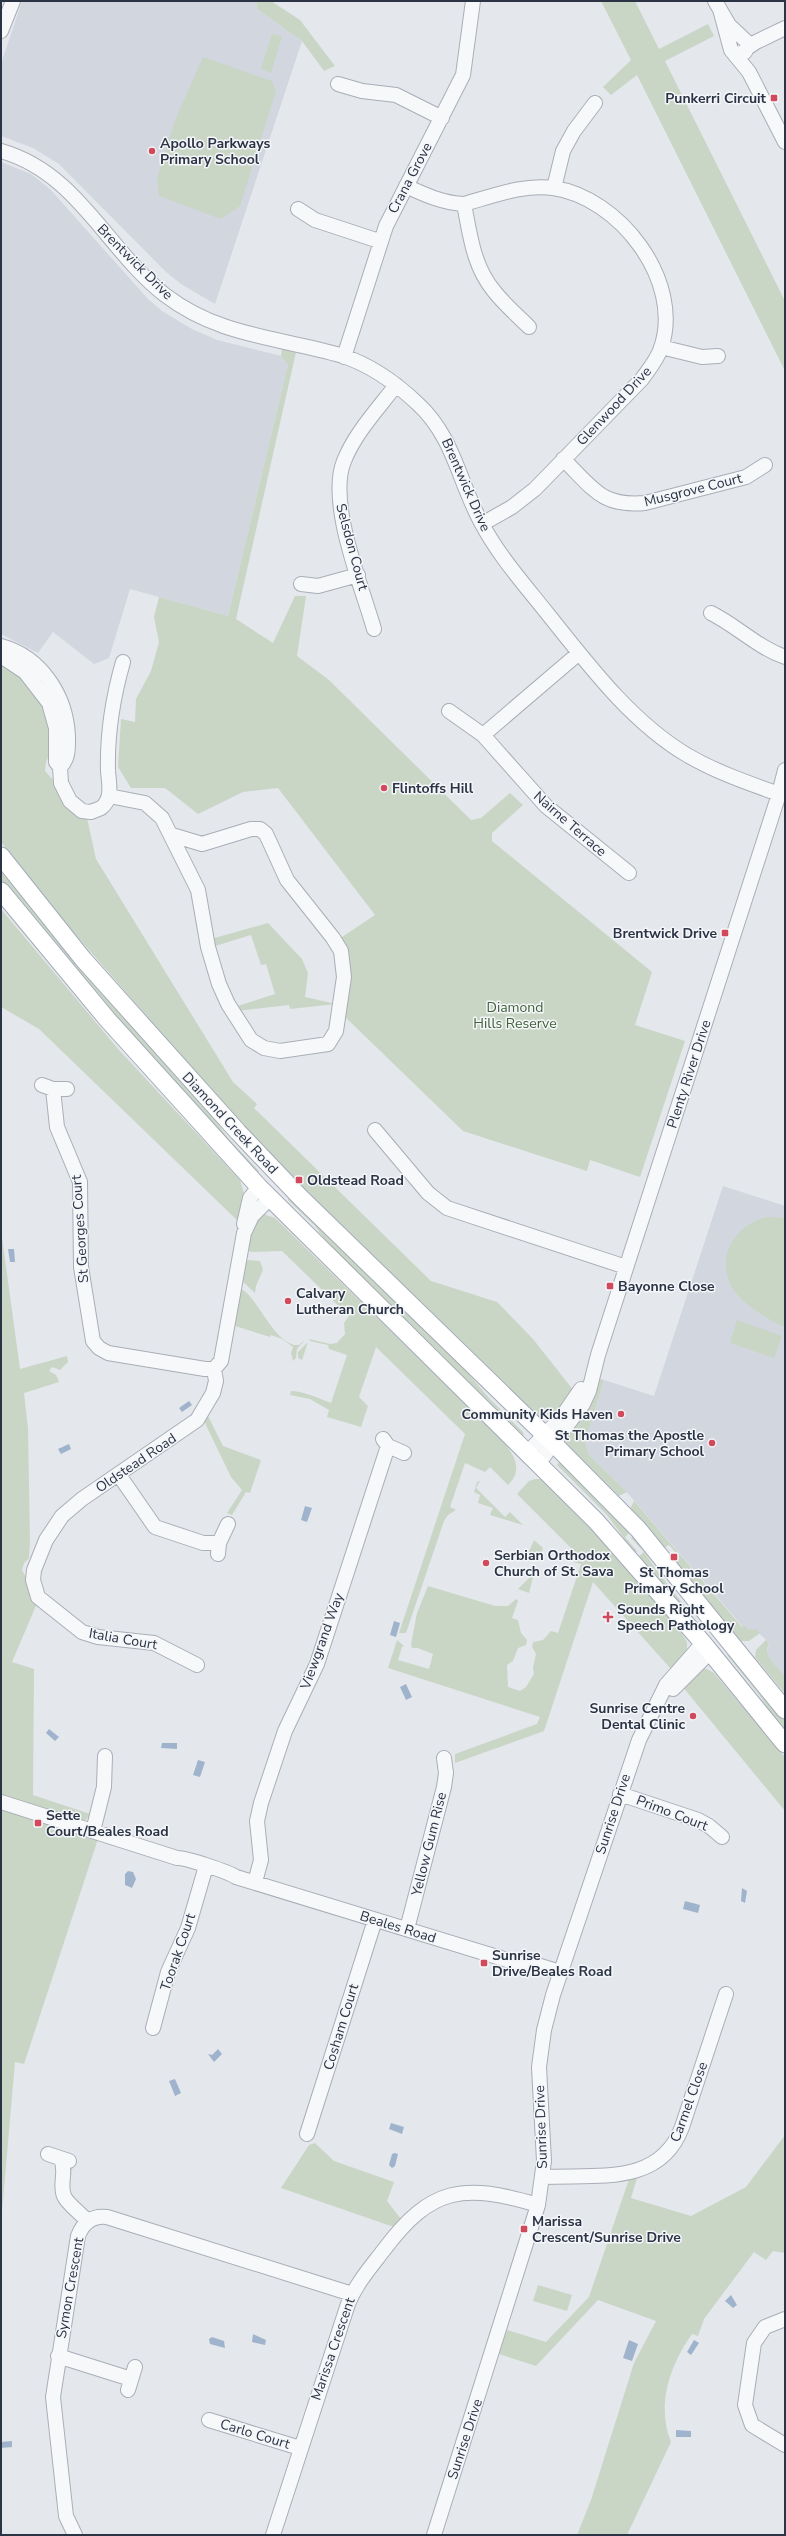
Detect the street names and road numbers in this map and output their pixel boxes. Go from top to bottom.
street label: Crana Grove [383,139,437,217]
street label: Brentwick Drive [93,220,177,304]
street label: Glenwood Drive [572,362,656,450]
street label: Brentwick Drive [437,435,495,535]
street label: Musgrove Court [642,469,744,511]
street label: Selsdon Court [331,501,373,593]
street label: Nairne Terrace [529,787,611,861]
street label: Plenty River Drive [662,1017,716,1131]
street label: Diamond Creek Road [178,1068,282,1178]
street label: St Georges Court [67,1174,93,1284]
street label: Oldstead Road [92,1429,180,1497]
street label: Viewgrand Way [295,1589,349,1693]
street label: Italia Court [87,1624,159,1654]
street label: Sunrise Drive [591,1771,635,1857]
street label: Yellow Gum Rise [407,1790,451,1899]
street label: Primo Court [633,1791,711,1835]
street label: Beales Road [358,1906,438,1948]
street label: Toorak Court [156,1911,200,1993]
street label: Cosham Court [319,1981,363,2072]
street label: Carmel Close [666,2059,712,2145]
street label: Sunrise Drive [530,2085,552,2169]
street label: Symon Crescent [52,2236,88,2340]
street label: Marissa Crescent [307,2295,359,2403]
street label: Sunrise Drive [443,2396,487,2482]
street label: Carlo Court [218,2414,292,2454]

